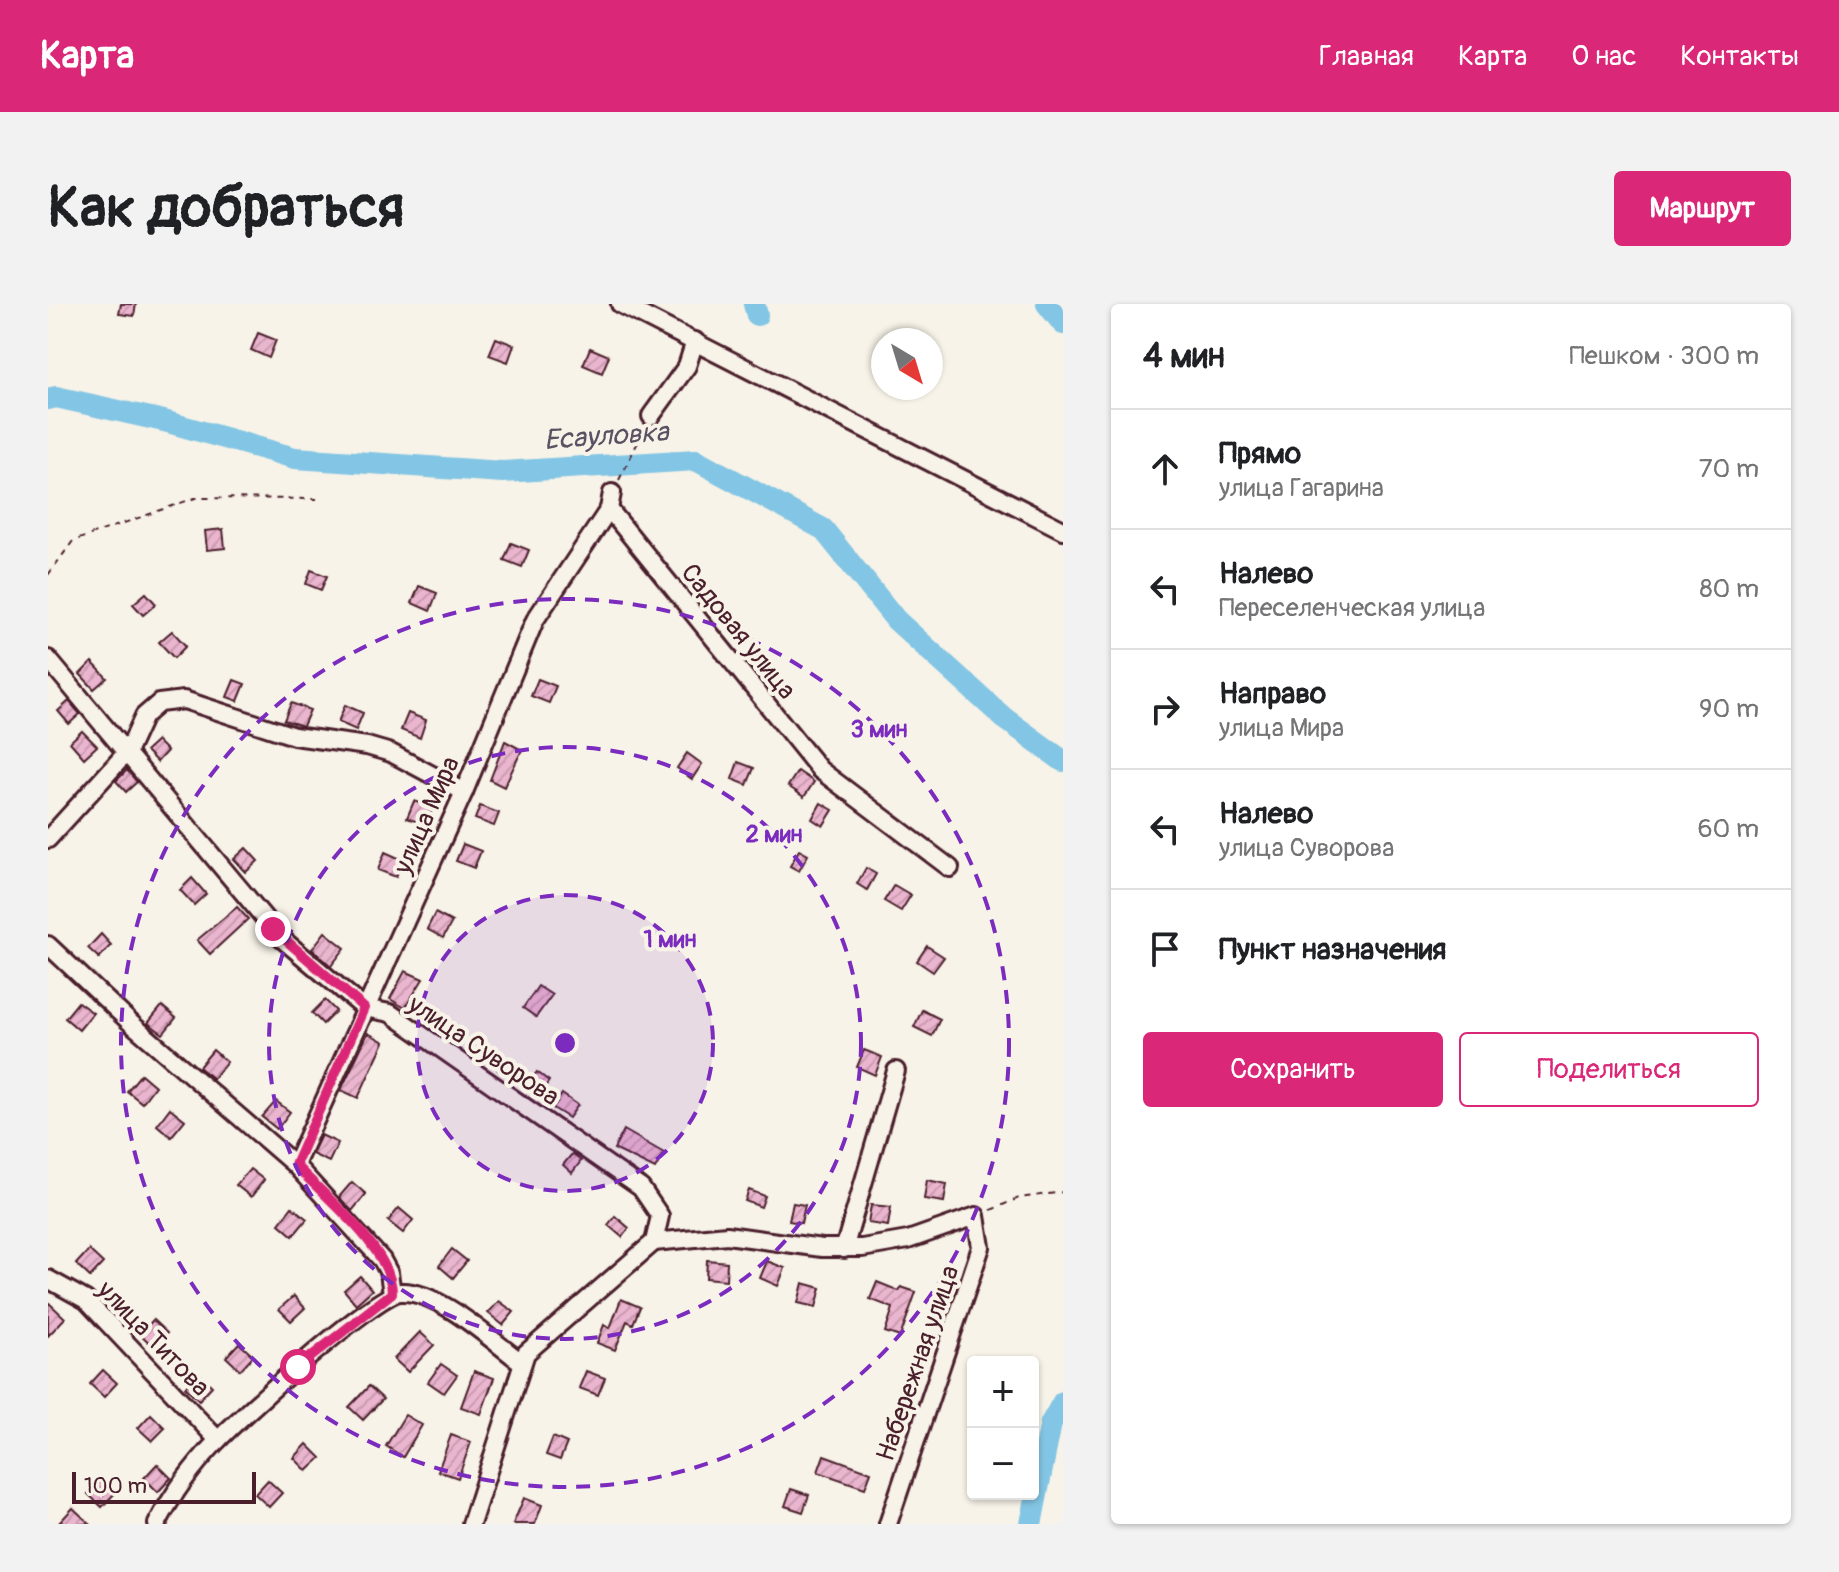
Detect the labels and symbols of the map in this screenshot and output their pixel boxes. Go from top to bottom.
north arrow [871,328,943,400]
water label: Есауловка [543,415,672,458]
street label: Садовая улица [674,557,803,706]
text: 3 мин [850,715,908,744]
street label: улица Мира [386,752,467,880]
text: 2 мин [745,820,803,849]
route end [255,911,291,947]
text: 1 мин [643,925,697,954]
street label: улица Суворова [401,988,565,1113]
centre of rings [551,1029,579,1057]
street label: Набережная улица [869,1261,966,1465]
street label: улица Титова [90,1274,216,1403]
route start [280,1349,316,1385]
scale bar [72,1468,256,1504]

